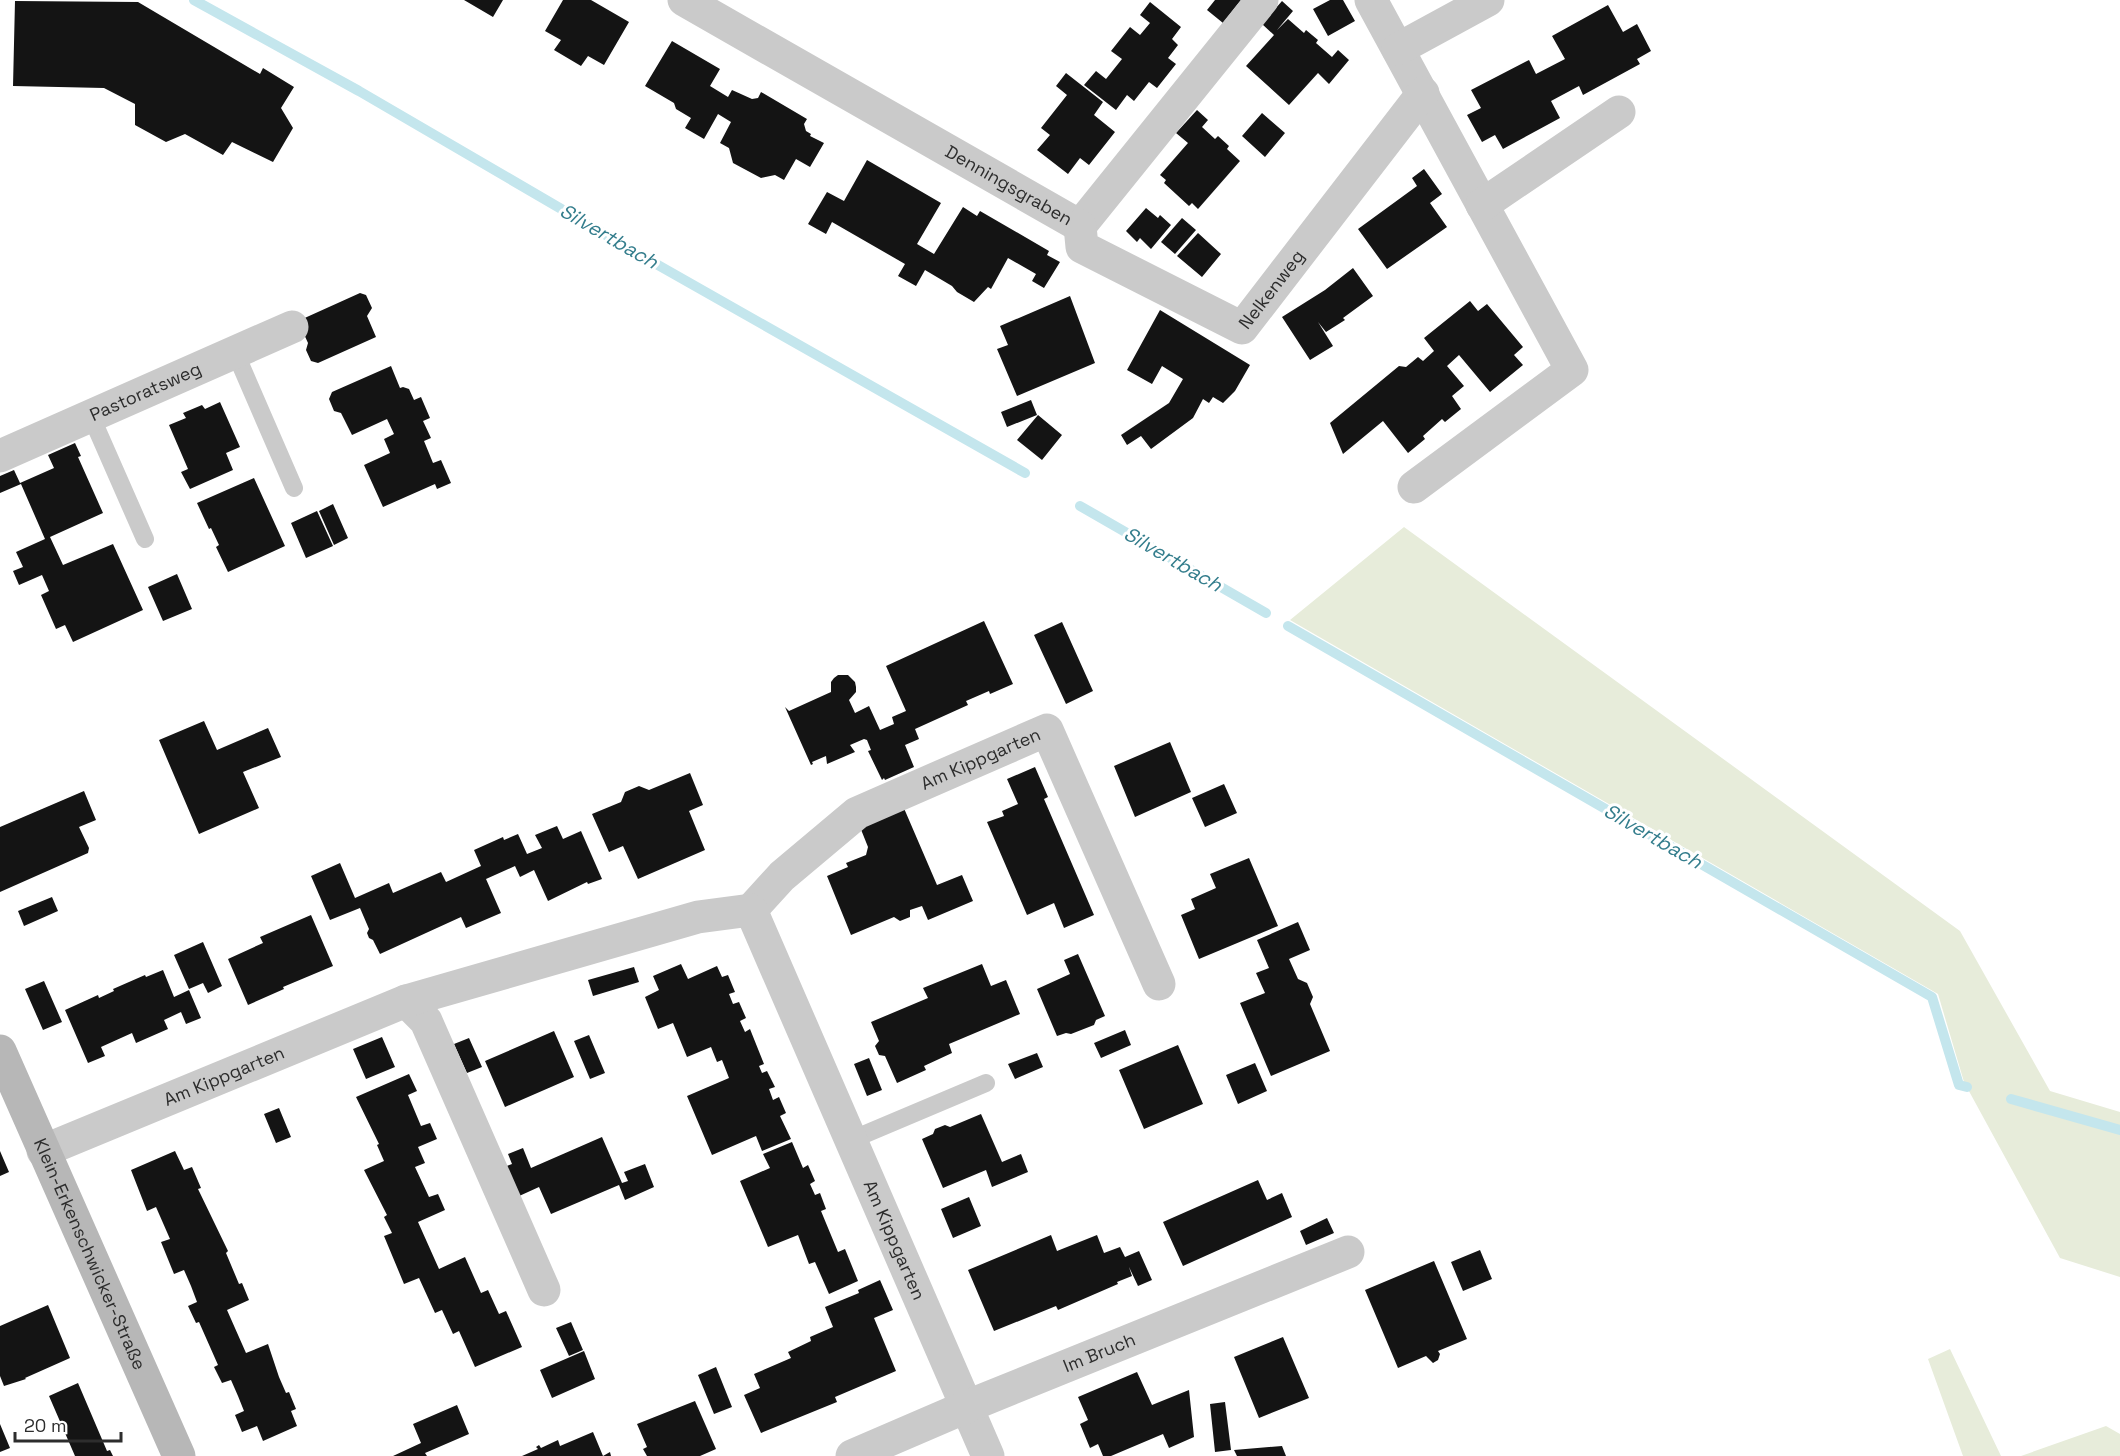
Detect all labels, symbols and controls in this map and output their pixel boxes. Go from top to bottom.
street label: Denningsgraben [941,140,1077,230]
water label: Silvertbach [555,197,663,275]
street label: Nelkenweg [1233,245,1309,334]
street label: Pastoratsweg [86,357,205,426]
water label: Silvertbach [1119,520,1227,598]
street label: Am Kippgarten [917,722,1044,795]
water label: Silvertbach [1599,797,1707,875]
street label: Am Kippgarten [160,1041,288,1111]
street label: Klein-Erkenschwicker-Straße [29,1134,151,1373]
street label: Am Kippgarten [859,1176,931,1303]
street label: Im Bruch [1060,1327,1139,1377]
scale bar [15,1405,122,1443]
text: 20 m [24,1414,67,1437]

